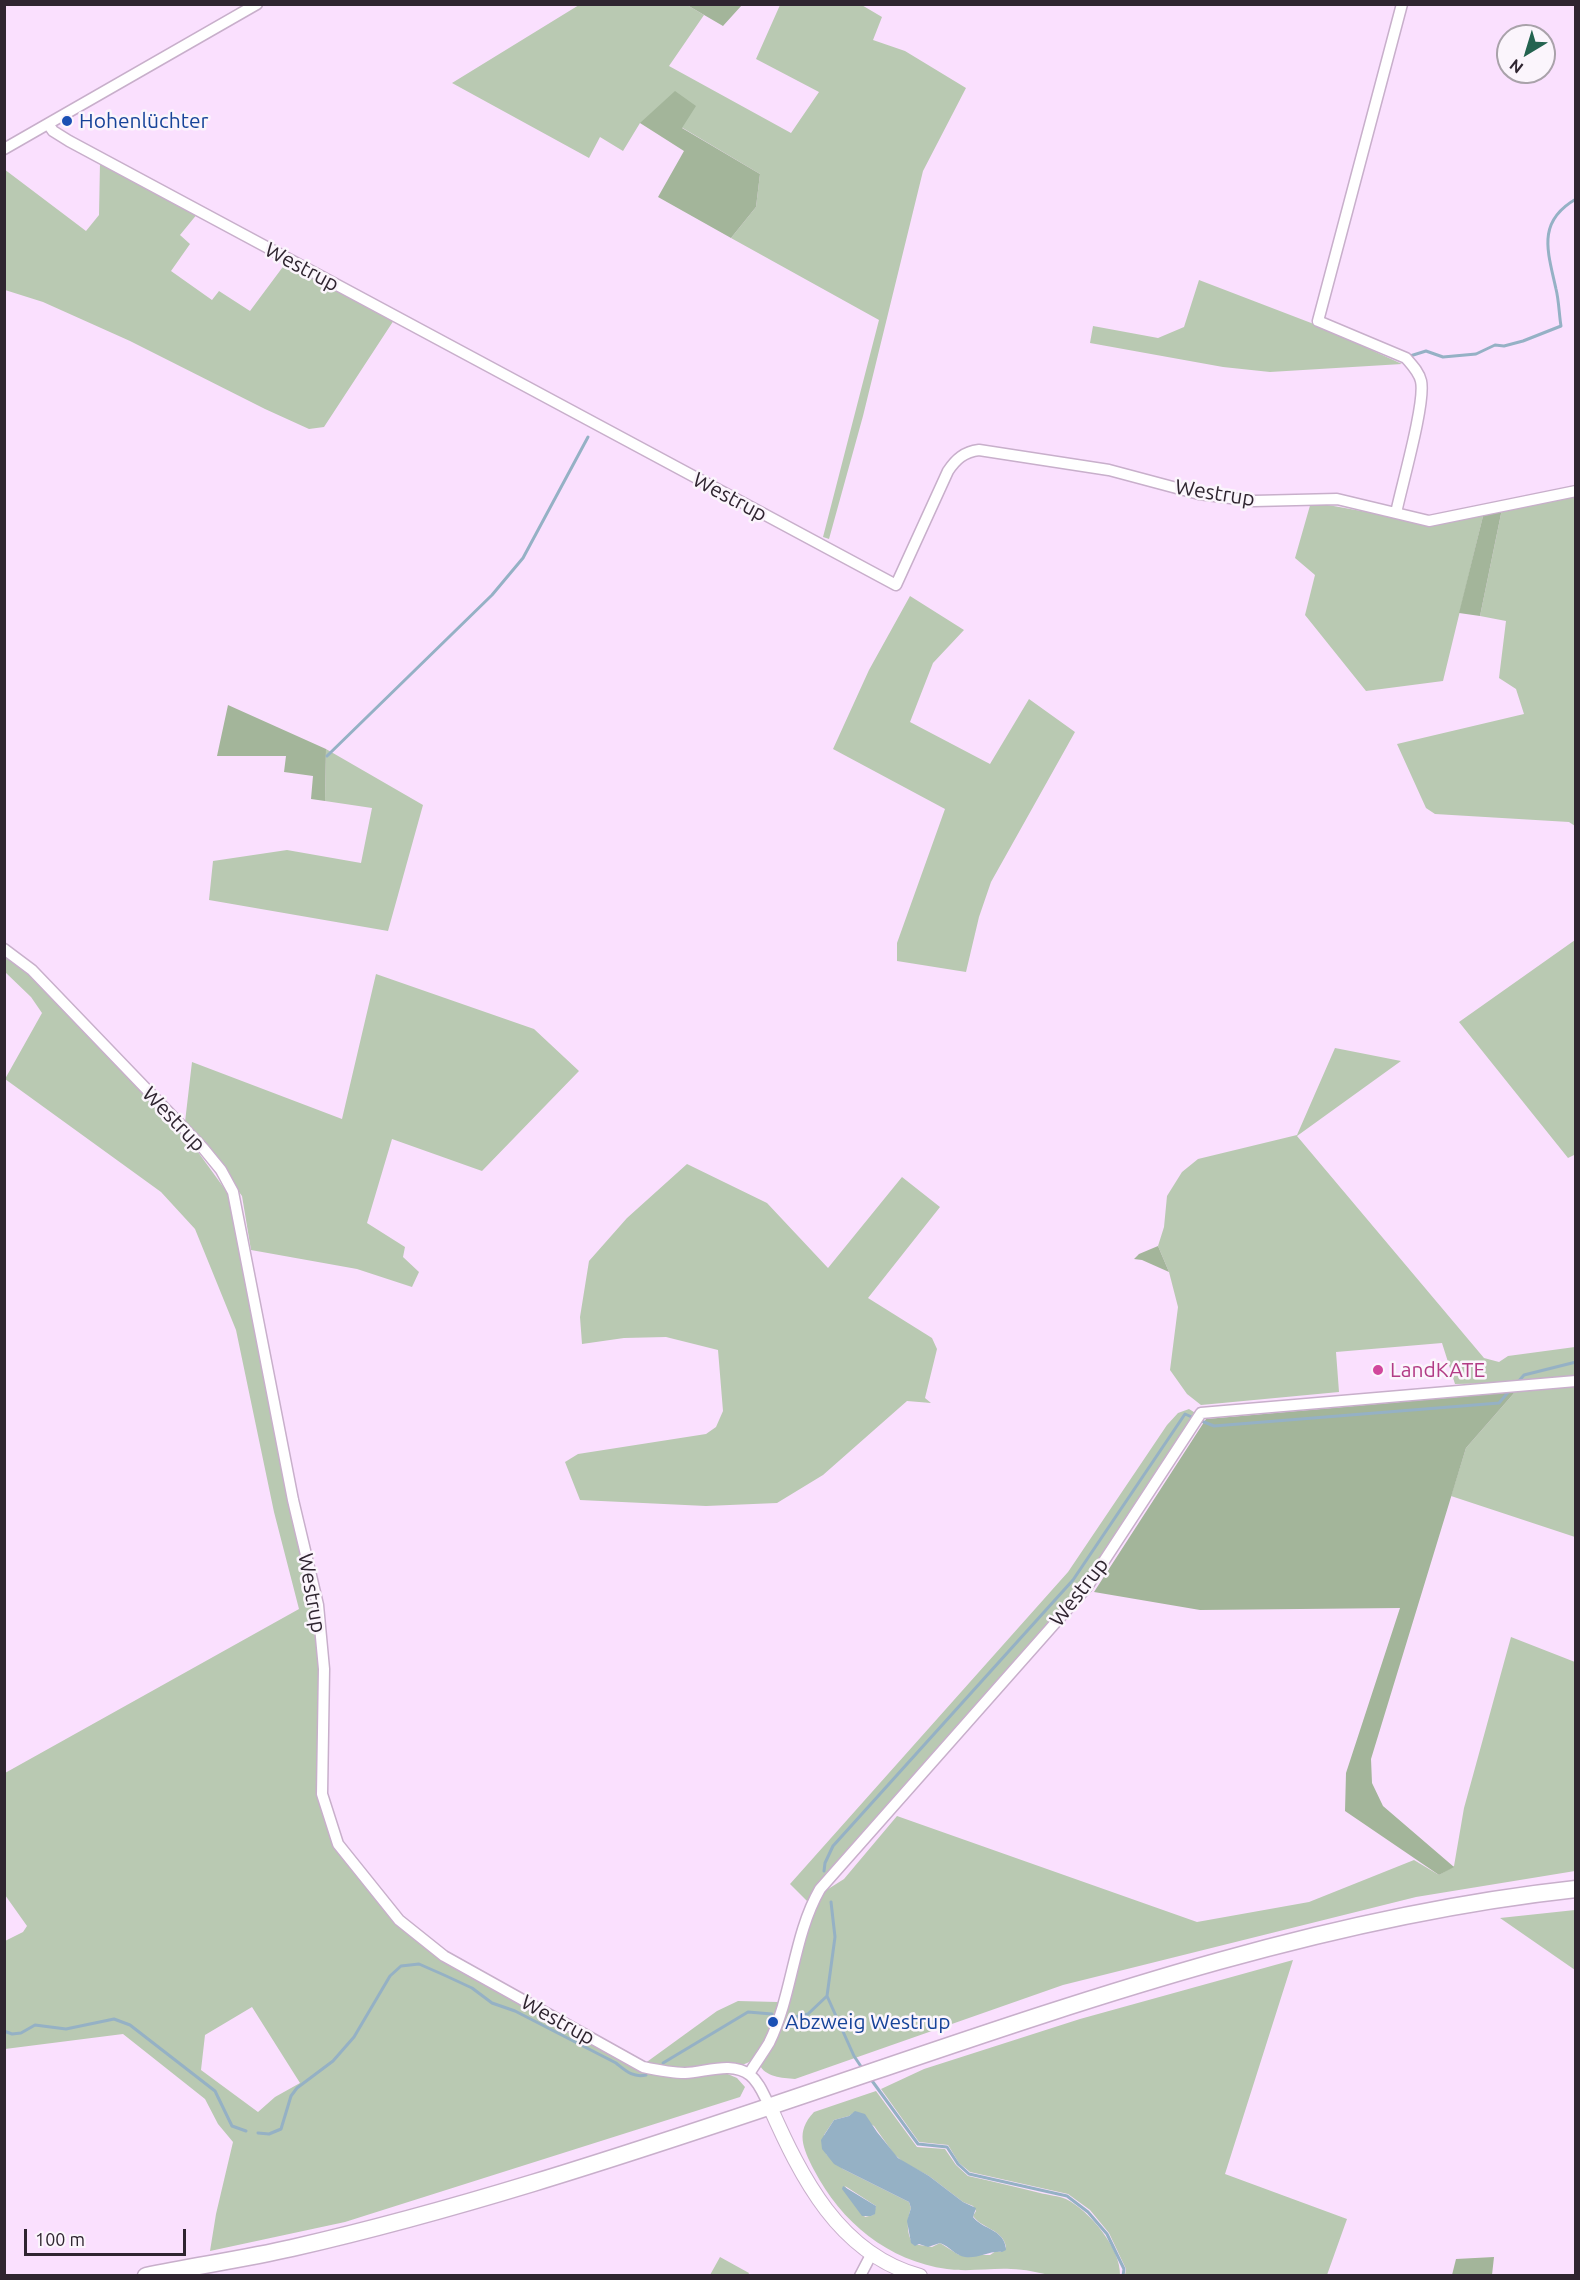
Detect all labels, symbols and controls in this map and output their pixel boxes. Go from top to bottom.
north arrow [1496,24,1556,84]
text: N [1506,56,1526,77]
place label: Hohenlüchter [79,108,209,134]
marker: Hohenlüchter [60,114,74,128]
street label: Westrup [261,237,343,297]
street label: Westrup [689,467,771,527]
street label: Westrup [1173,474,1257,512]
street label: Westrup [137,1081,211,1157]
place label: LandKATE [1390,1357,1485,1383]
marker: LandKATE [1371,1363,1385,1377]
street label: Westrup [293,1551,331,1635]
street label: Westrup [1044,1553,1114,1631]
street label: Westrup [517,1990,599,2050]
place label: Abzweig Westrup [785,2009,951,2035]
marker: Abzweig Westrup [766,2015,780,2029]
scale bar [27,2217,189,2255]
text: 100 m [35,2229,85,2249]

